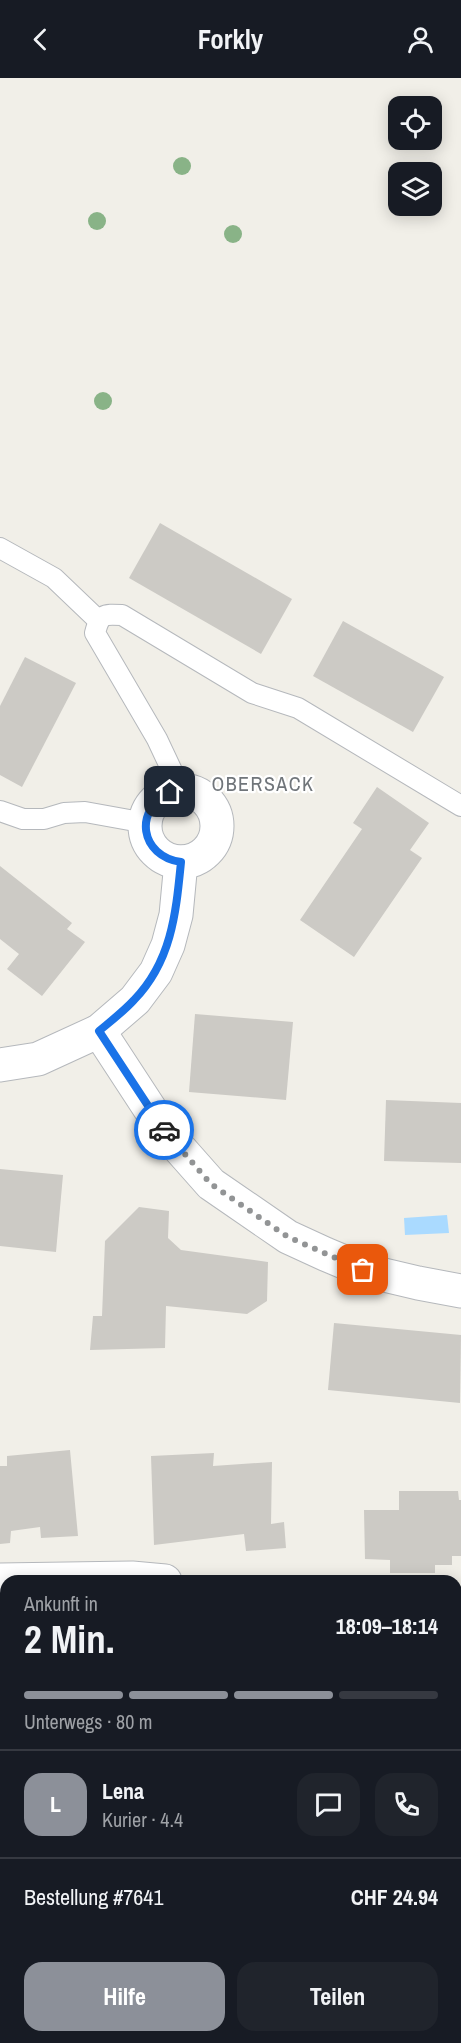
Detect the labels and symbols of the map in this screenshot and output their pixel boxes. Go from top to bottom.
pin [144,766,195,817]
district label: OBERSACK [211,770,315,797]
courier [134,1100,194,1160]
pin [337,1244,388,1295]

